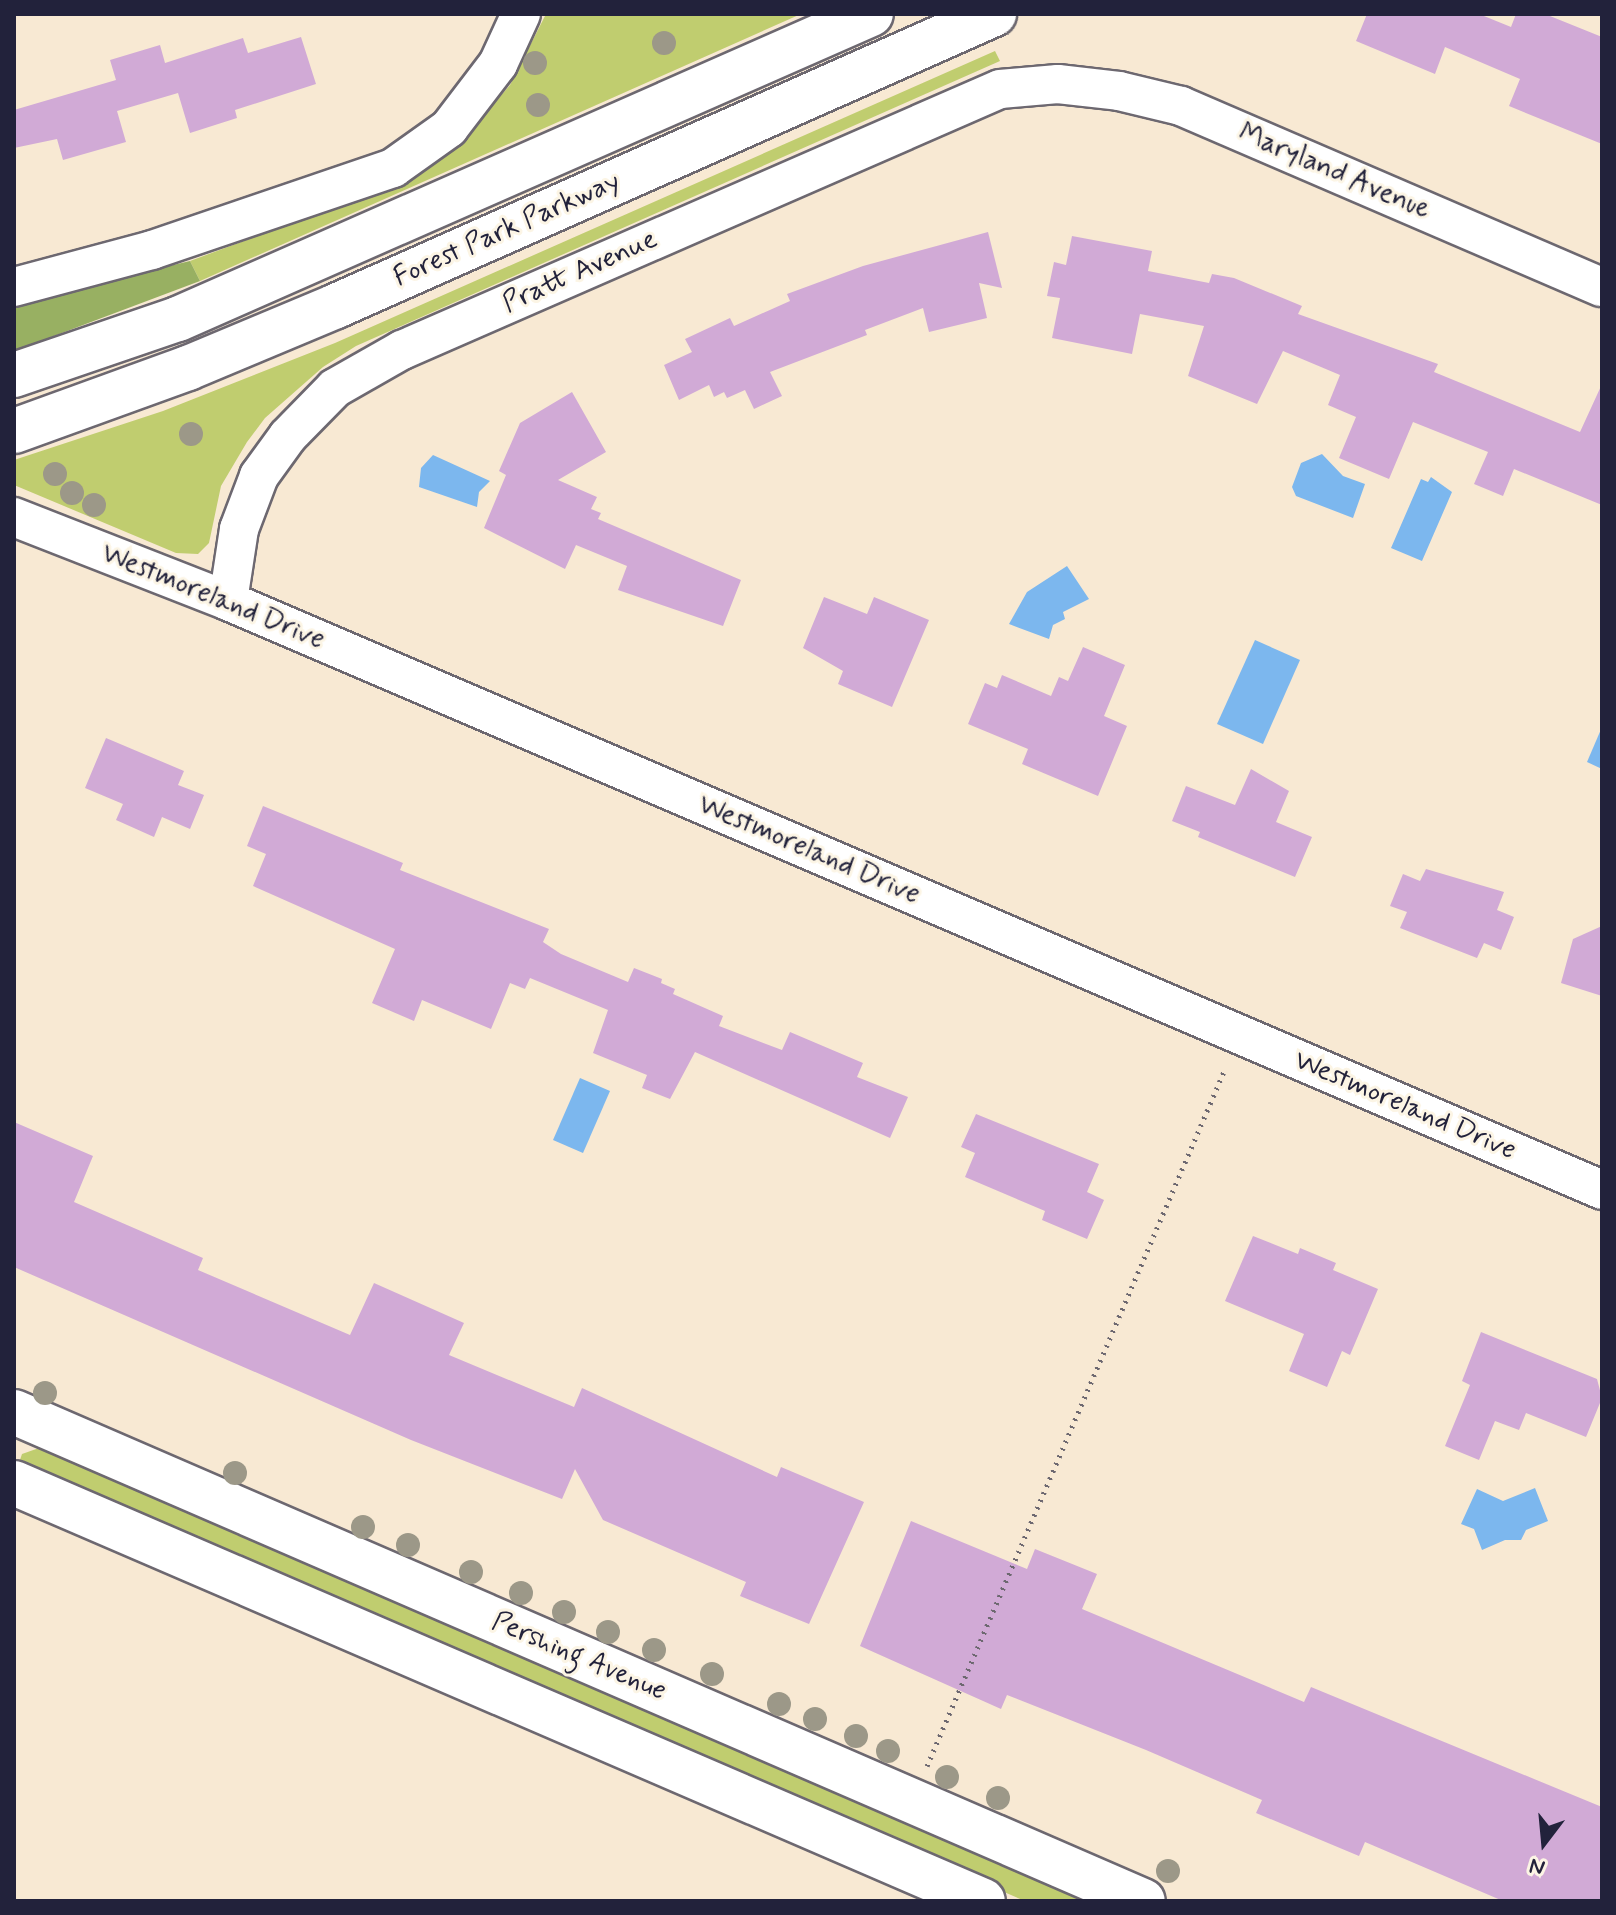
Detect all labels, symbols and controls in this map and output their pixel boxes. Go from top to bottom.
street label: Maryland Avenue [1231,116,1437,228]
street label: Forest Park Parkway [389,165,625,295]
street label: Pratt Avenue [498,223,662,321]
street label: Westmoreland Drive [98,537,328,657]
street label: Westmoreland Drive [694,789,924,911]
street label: Westmoreland Drive [1290,1045,1520,1167]
street label: Pershing Avenue [484,1604,674,1710]
north arrow [1504,1803,1584,1883]
text: N [1526,1851,1548,1882]

